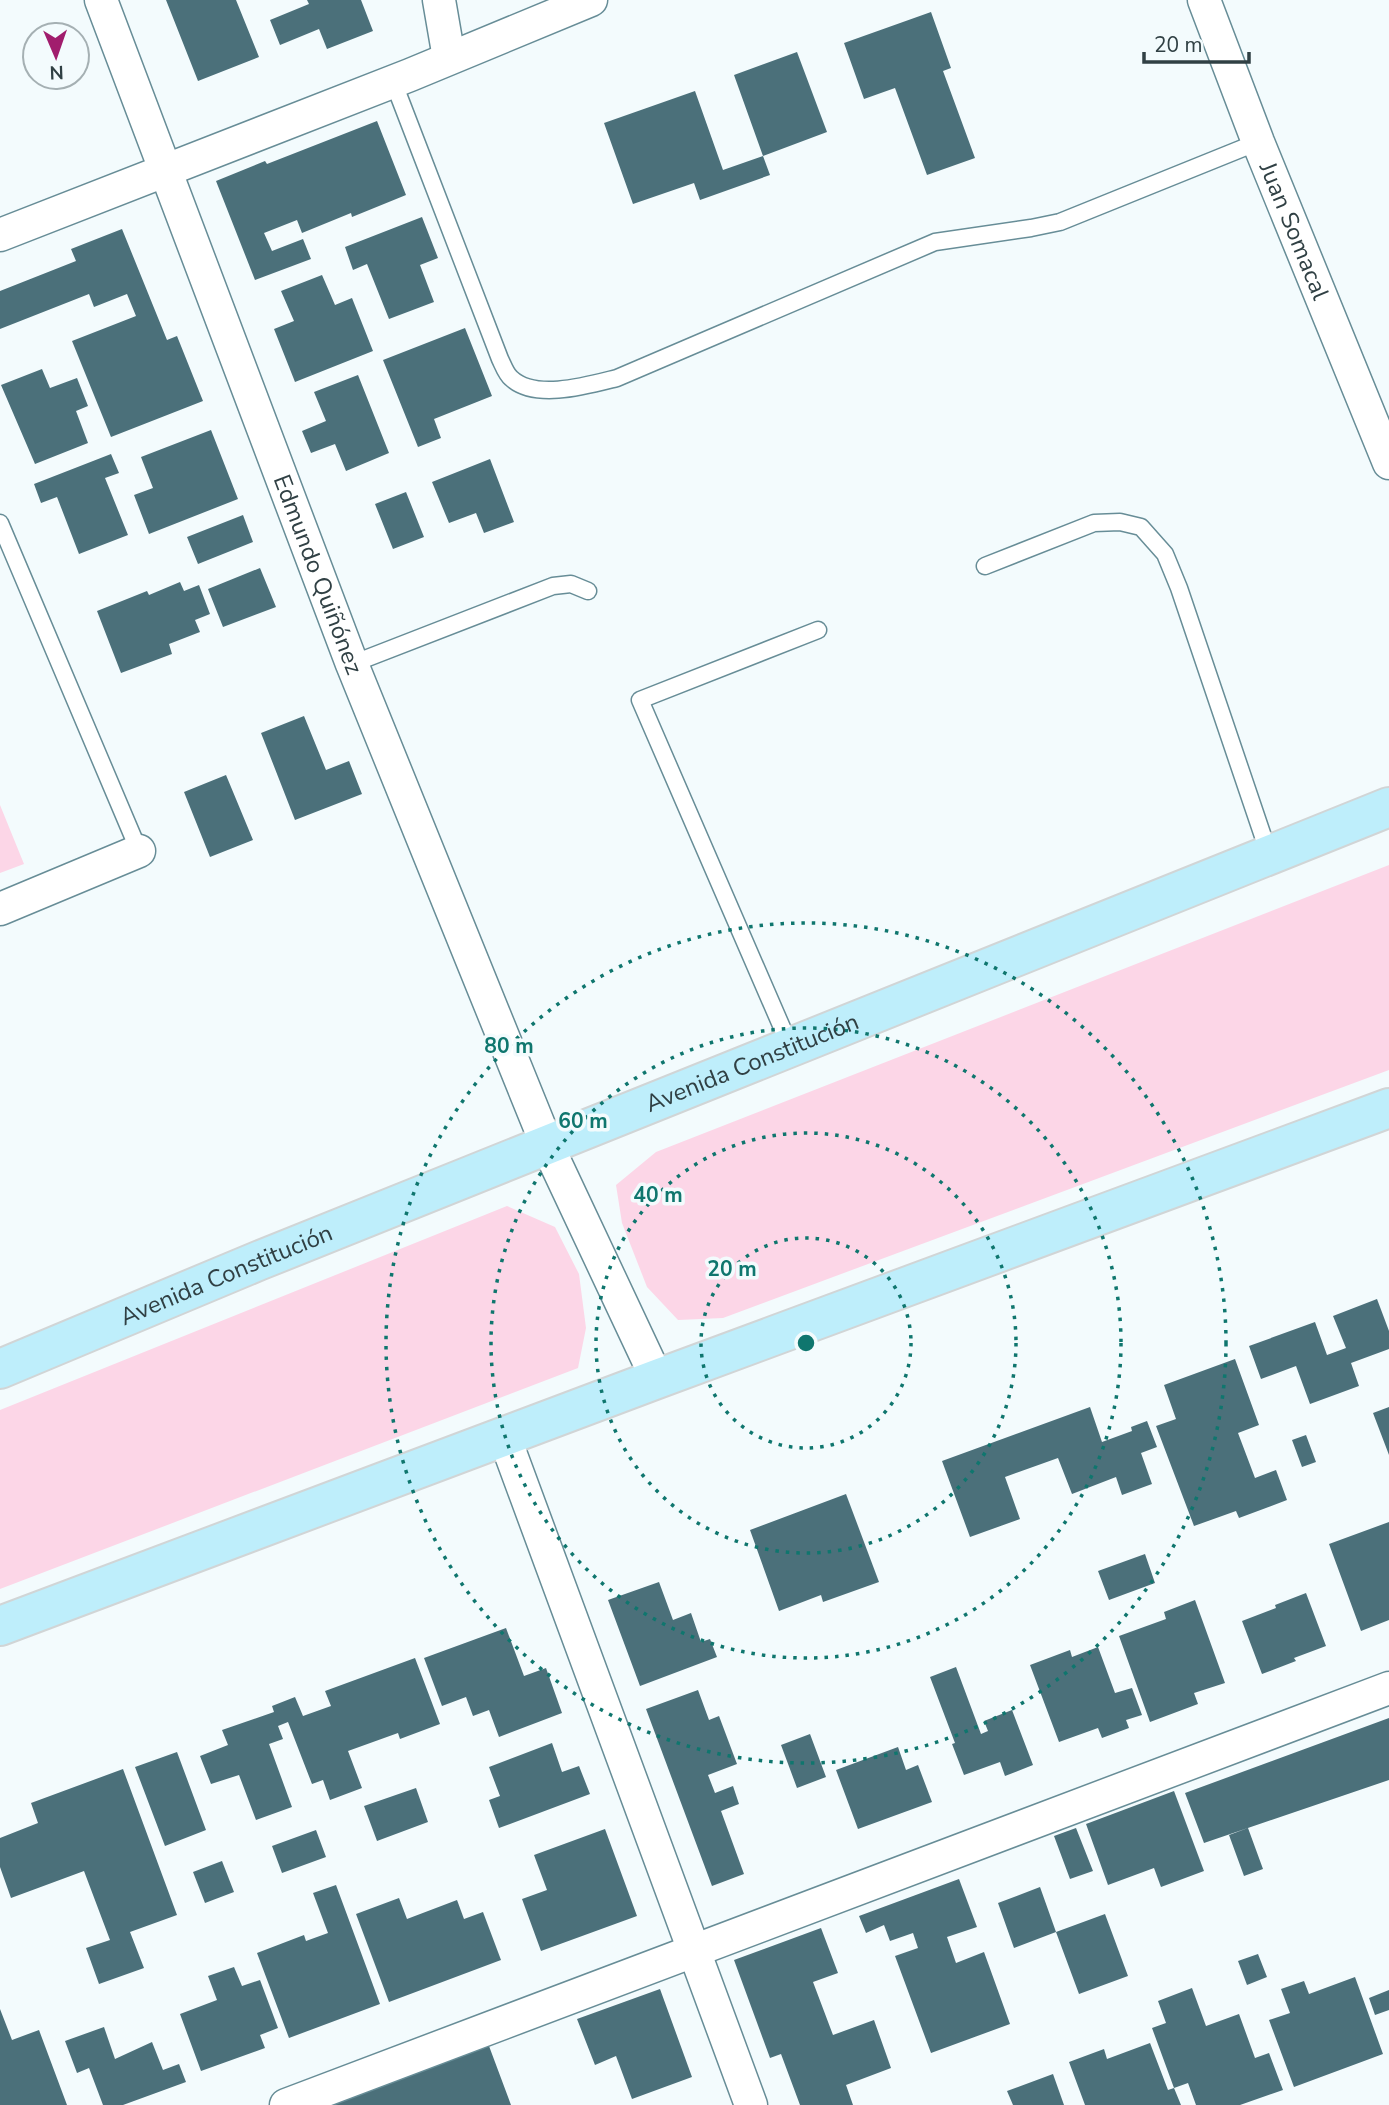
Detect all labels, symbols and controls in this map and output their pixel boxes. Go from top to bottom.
north arrow [21,21,91,91]
scale bar [1144,21,1249,65]
text: 20 m [1154,31,1203,59]
text: N [49,59,64,85]
street label: Juan Somacal [1252,156,1337,305]
street label: Edmundo Quiñónez [266,470,370,679]
street label: Avenida Constitución [641,1006,863,1120]
text: 80 m [484,1032,534,1060]
text: 60 m [558,1107,608,1135]
text: 40 m [633,1181,683,1209]
street label: Avenida Constitución [115,1217,337,1333]
text: 20 m [707,1255,757,1283]
centre of rings [794,1331,818,1355]

